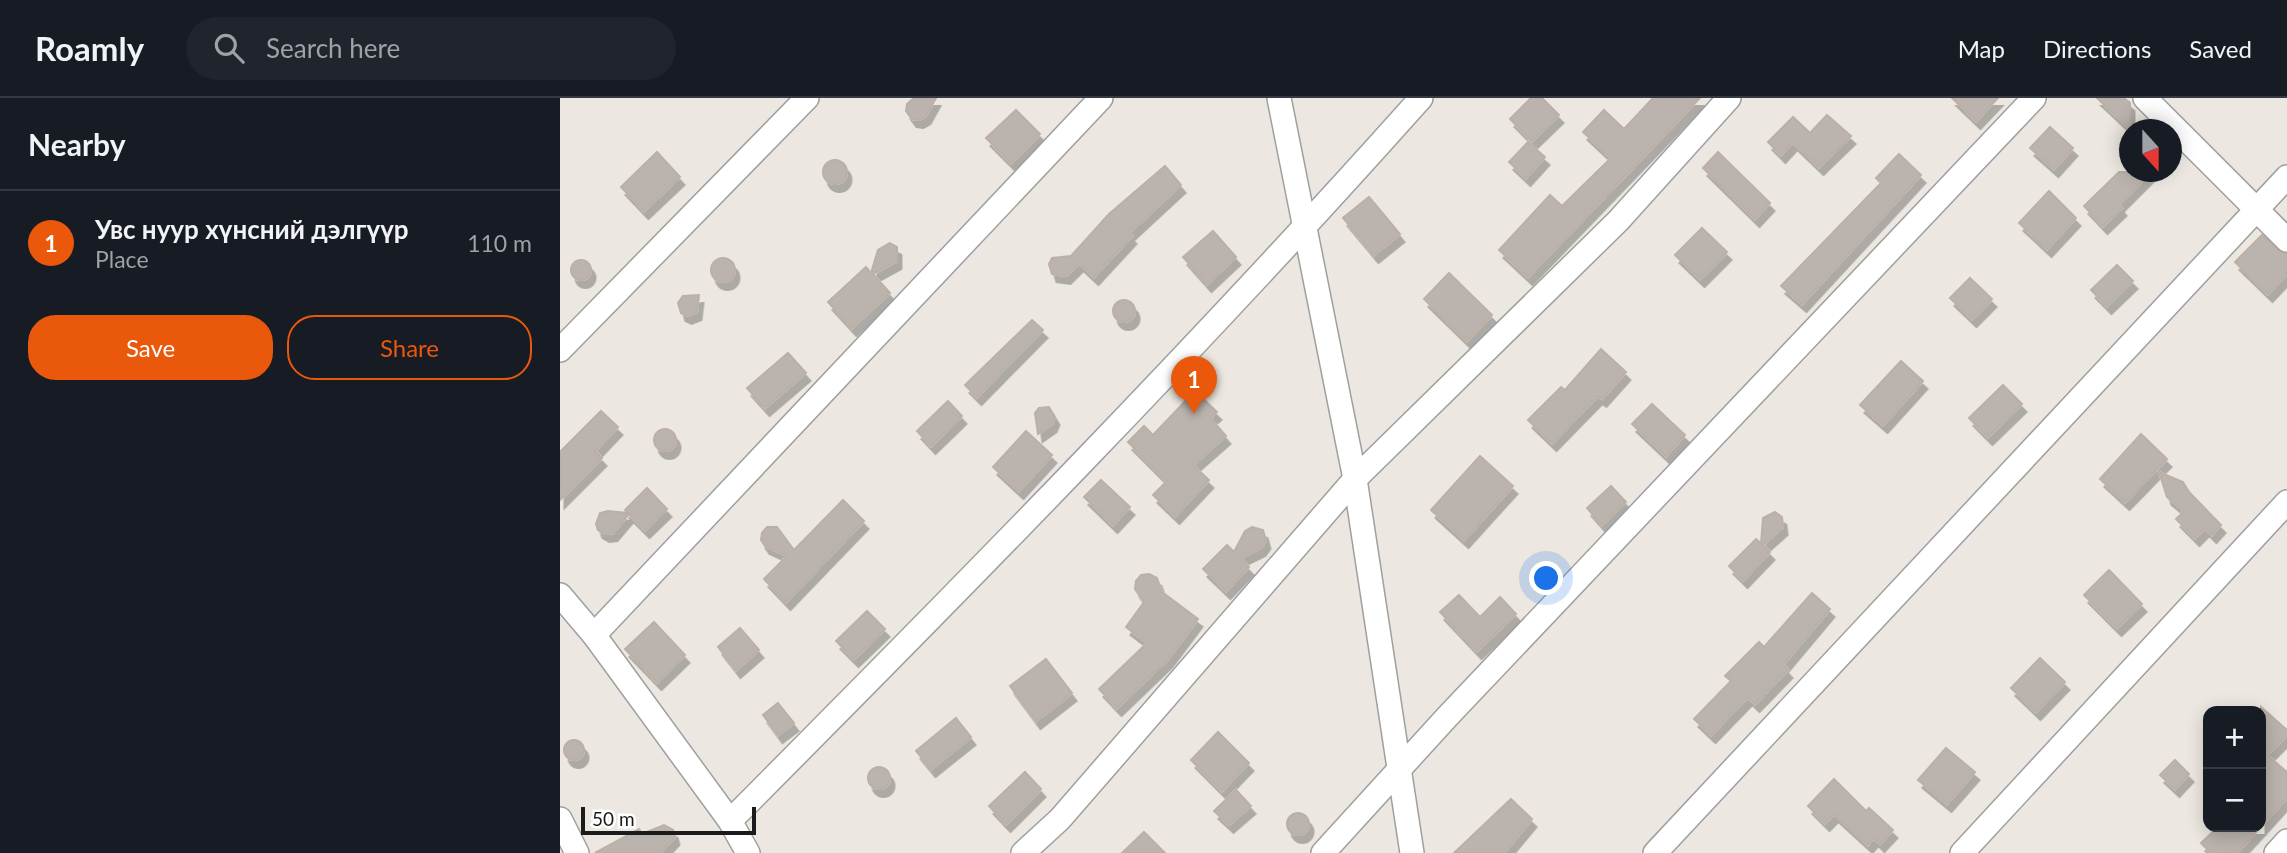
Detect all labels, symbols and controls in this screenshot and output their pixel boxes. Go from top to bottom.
search box [186,17,676,80]
text: Roamly [35,28,144,68]
icon: search [210,29,248,67]
text: Search here [266,32,400,64]
text: Map [1958,34,2005,63]
text: Directions [2043,34,2151,63]
text: Saved [2189,34,2252,63]
north arrow [2119,119,2182,182]
text: Nearby [28,126,126,162]
text: Увс нуур хүнсний дэлгүүр [95,213,409,245]
text: 1 [44,229,58,257]
text: 110 m [467,229,532,257]
text: Place [95,245,149,273]
button: Save [28,315,273,380]
button: Share [287,315,532,380]
pin: 1 [1171,356,1217,414]
your location [1529,561,1563,595]
map controls [2203,706,2266,832]
button: + [2203,706,2266,769]
button: − [2203,769,2266,832]
scale bar [581,804,756,836]
text: 50 m [592,807,635,830]

